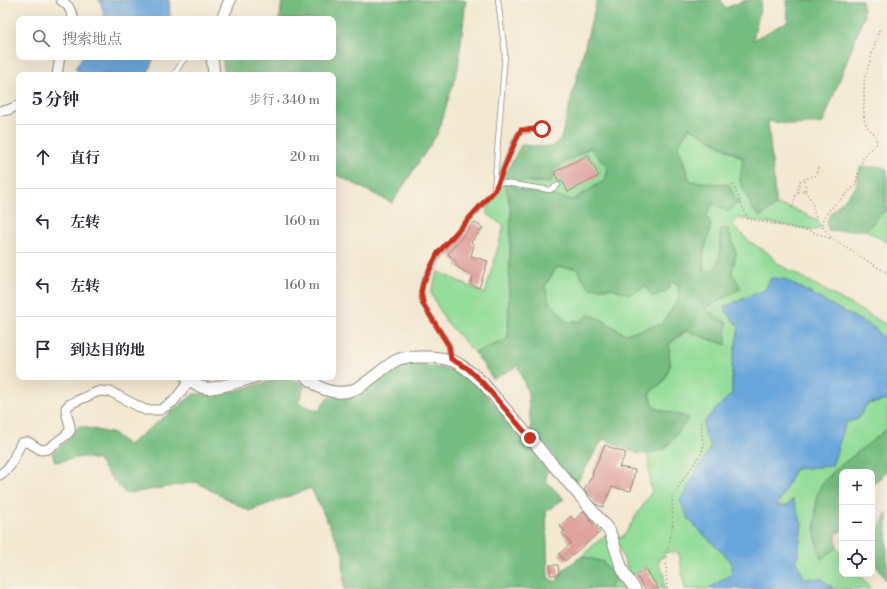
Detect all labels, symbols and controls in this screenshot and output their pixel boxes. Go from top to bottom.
search box [16,16,336,60]
icon: search [30,27,52,49]
text: 搜索地点 [62,30,122,49]
text: 5 分钟 [32,89,79,111]
text: 步行 · 340 m [249,92,320,108]
route start [533,120,551,138]
icon: ahead [32,146,54,168]
text: 直行 [70,149,100,168]
text: 20 m [290,149,320,165]
icon: left [32,210,54,232]
text: 左转 [70,213,100,232]
text: 160 m [284,213,320,229]
icon: left [32,274,54,296]
text: 左转 [70,277,100,296]
text: 160 m [284,277,320,293]
icon: arrive [32,338,54,360]
text: 到达目的地 [70,341,145,360]
route end [521,429,539,447]
map controls [839,469,875,577]
button: + [839,469,875,505]
button: − [839,505,875,541]
button: locate [839,541,875,577]

